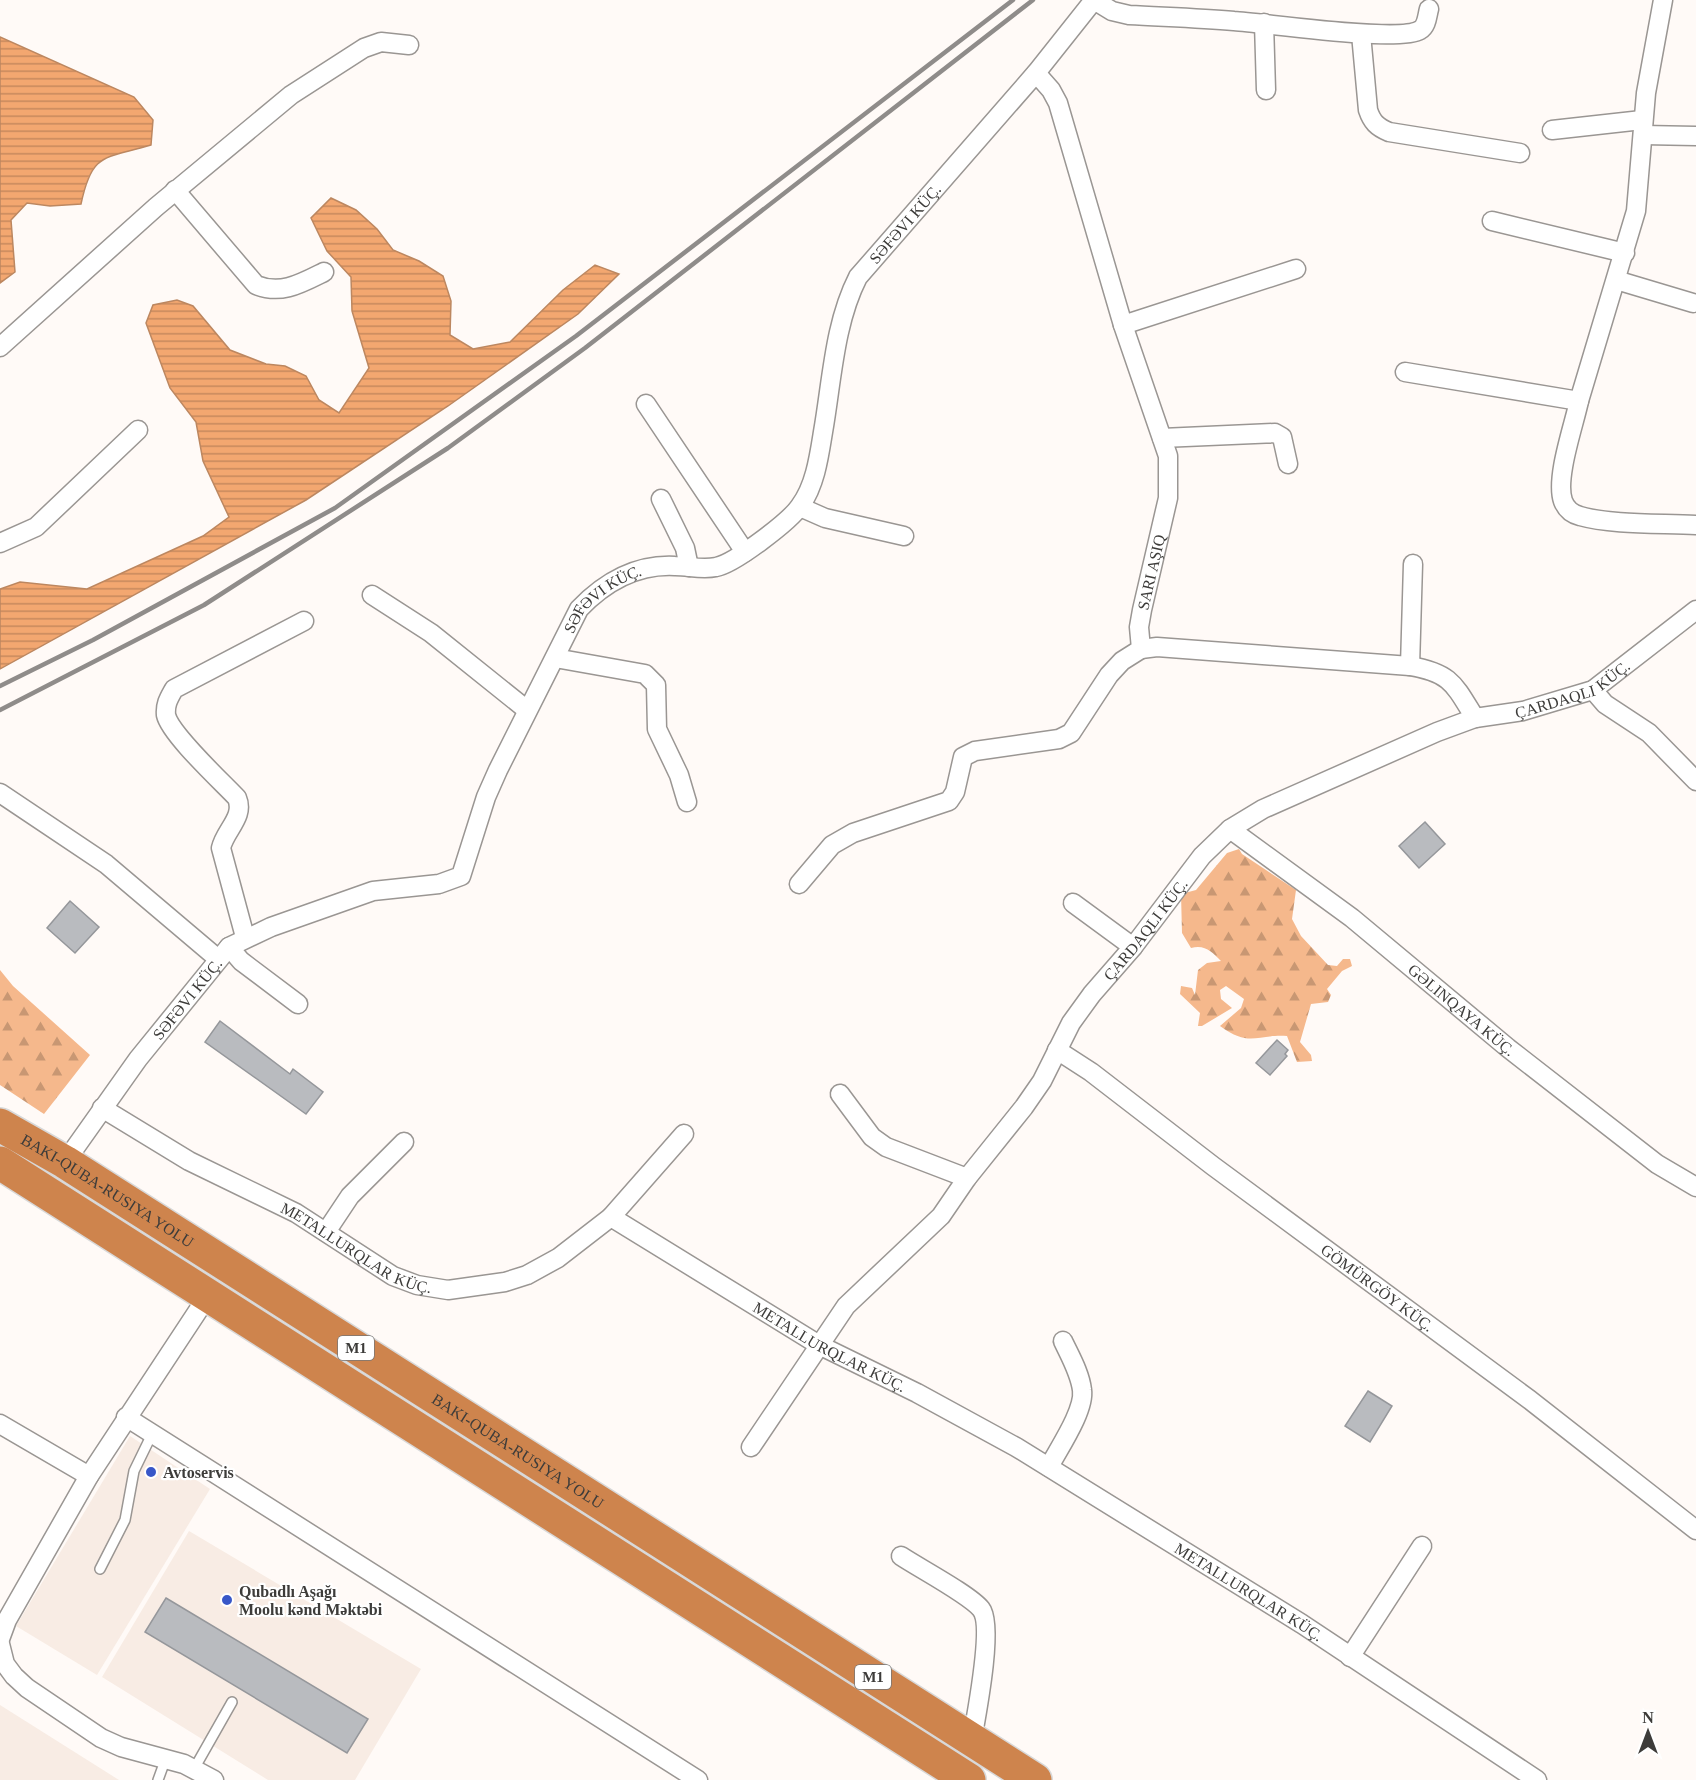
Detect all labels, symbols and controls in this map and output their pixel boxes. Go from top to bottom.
street label: SƏFƏVI KÜÇ. [866,181,944,267]
street label: SARI AŞIQ [1134,532,1168,612]
street label: SƏFƏVI KÜÇ. [560,562,643,636]
street label: ÇARDAQLI KÜÇ. [1514,657,1633,722]
street label: ÇARDAQLI KÜÇ. [1100,876,1191,984]
street label: SƏFƏVI KÜÇ. [149,955,225,1043]
street label: GƏLINQAYA KÜÇ. [1405,961,1518,1059]
street label: BAKI-QUBA-RUSIYA YOLU [18,1131,197,1251]
street label: METALLURQLAR KÜÇ. [278,1199,433,1297]
street label: GÖMÜRGÖY KÜÇ. [1318,1241,1437,1335]
street label: METALLURQLAR KÜÇ. [750,1299,909,1395]
road number: M1 [338,1336,374,1360]
street label: BAKI-QUBA-RUSIYA YOLU [429,1390,607,1512]
place label: Avtoservis [163,1464,234,1481]
marker: Avtoservis [144,1465,158,1479]
street label: METALLURQLAR KÜÇ. [1172,1540,1326,1645]
place label: Qubadlı Aşağı Moolu kənd Məktəbi [239,1583,383,1618]
marker: Qubadlı Aşağı Moolu kənd Məktəbi [220,1593,234,1607]
road number: M1 [855,1665,891,1689]
north arrow [1618,1702,1678,1762]
text: N [1642,1709,1654,1726]

